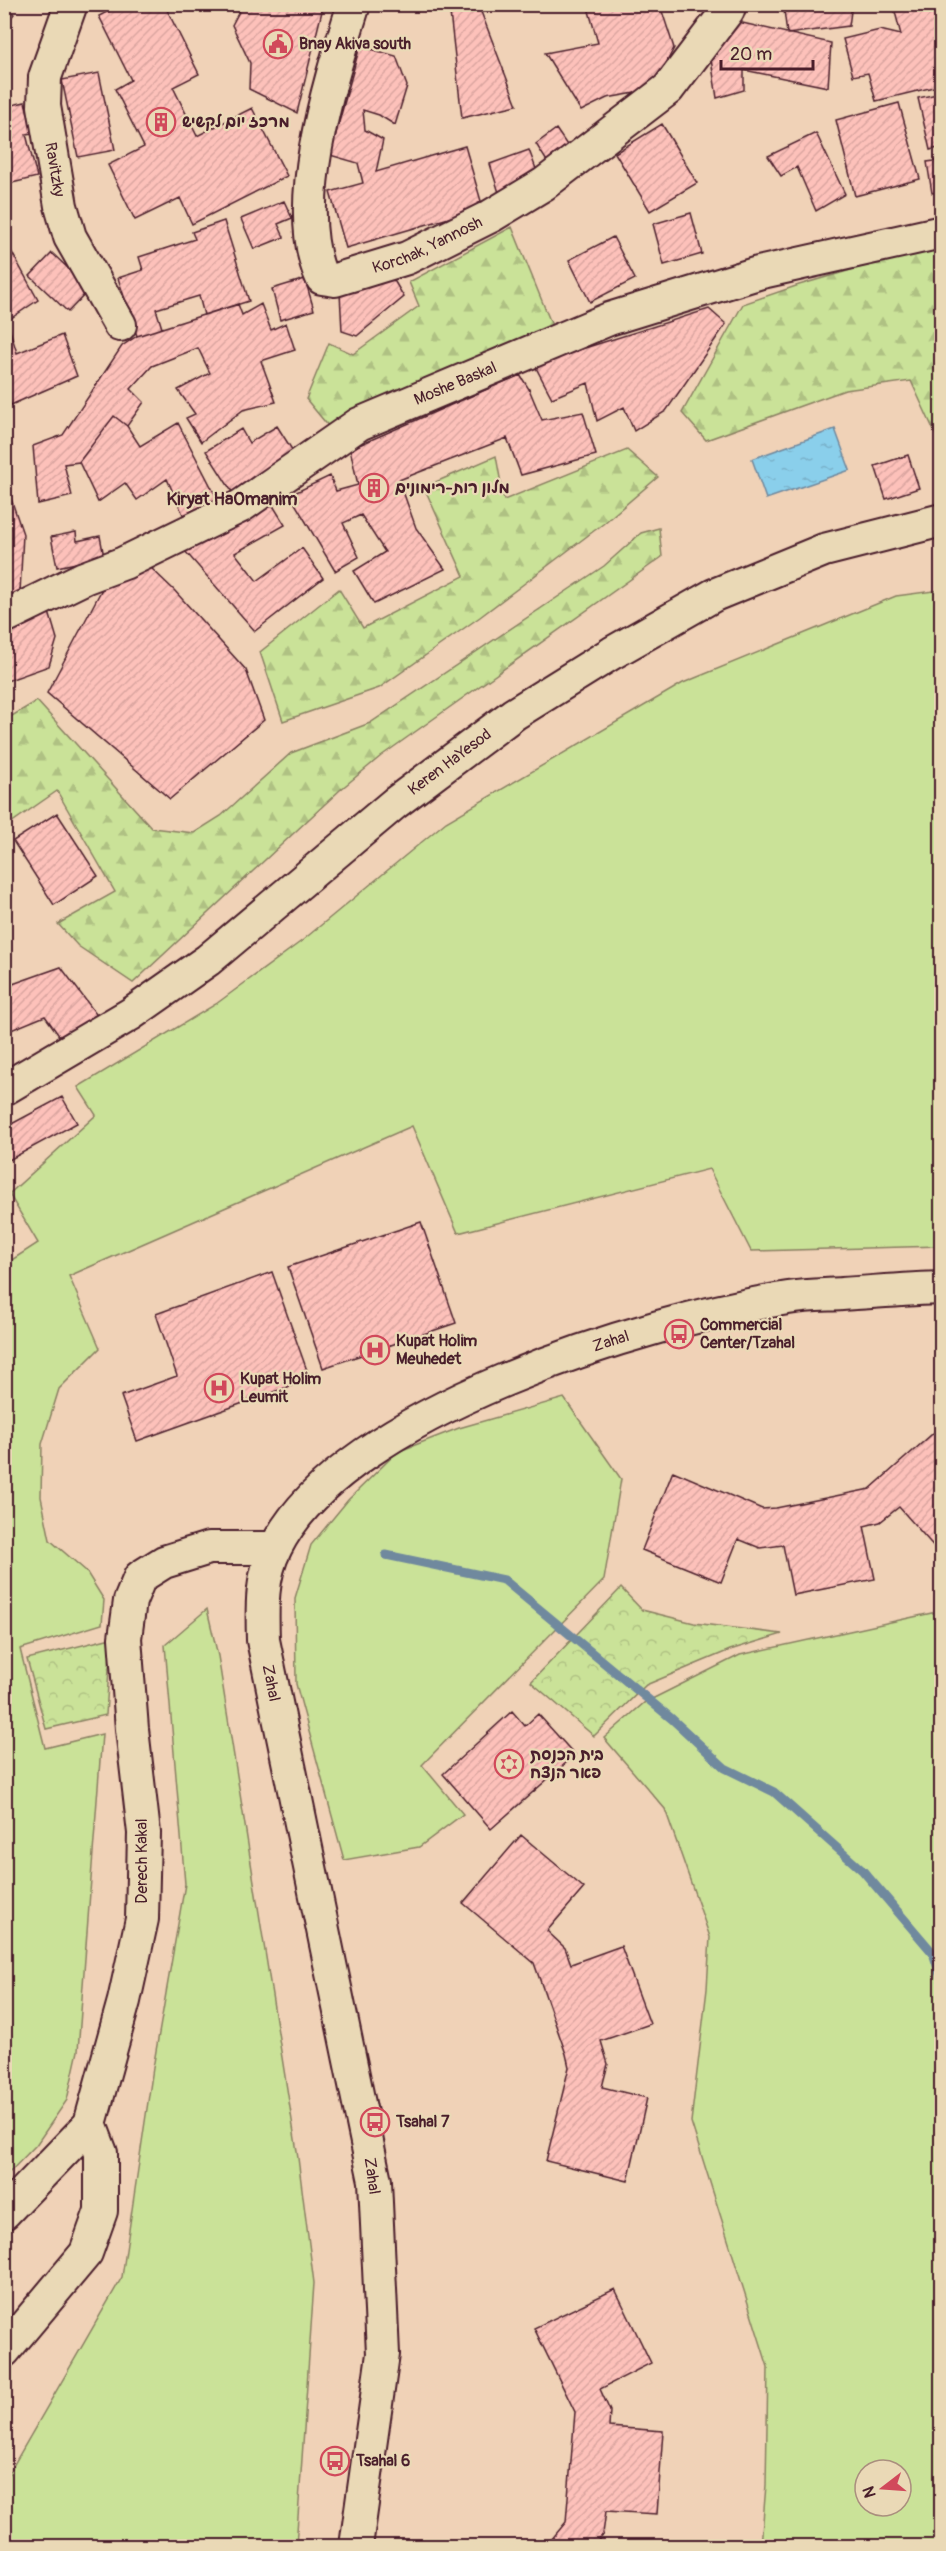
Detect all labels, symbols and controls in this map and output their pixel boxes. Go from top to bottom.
public building icon: Bnay Akiva south [262,28,294,60]
scale bar [721,33,812,71]
place label: Bnay Akiva south [299,34,412,54]
text: 20 m [730,43,772,66]
building icon: מרכז יום לקשיש [145,106,177,138]
place label: מרכז יום לקשיש [182,112,290,132]
street label: Ravitzky [40,141,69,199]
street label: Korchak, Yannosh [370,212,486,278]
street label: Moshe Baskal [411,357,500,410]
building icon: מלון רות-רימונים [358,472,390,504]
place label: מלון רות-רימונים [395,478,510,498]
district label: Kiryat HaOmanim [166,488,298,511]
street label: Keren HaYesod [404,724,495,800]
place label: Commercial Center/Tzahal [700,1315,795,1353]
bus stop icon: Commercial Center/Tzahal [663,1318,695,1350]
street label: Zahal [590,1326,632,1356]
place label: Kupat Holim Meuhedet [396,1331,477,1369]
hospital icon: Kupat Holim Meuhedet [359,1334,391,1366]
place label: Kupat Holim Leumit [240,1369,321,1407]
hospital icon: Kupat Holim Leumit [203,1372,235,1404]
street label: Zahal [258,1663,284,1703]
place label: בית הכנסת פאר הנצח [530,1745,604,1783]
synagogue icon: בית הכנסת פאר הנצח [493,1748,525,1780]
street label: Derech Kakal [132,1818,152,1904]
bus stop icon: Tsahal 7 [359,2106,391,2138]
place label: Tsahal 7 [395,2112,450,2132]
street label: Zahal [360,2156,384,2196]
bus stop icon: Tsahal 6 [319,2445,351,2477]
place label: Tsahal 6 [355,2451,410,2471]
north arrow [853,2458,913,2518]
text: N [858,2484,881,2500]

